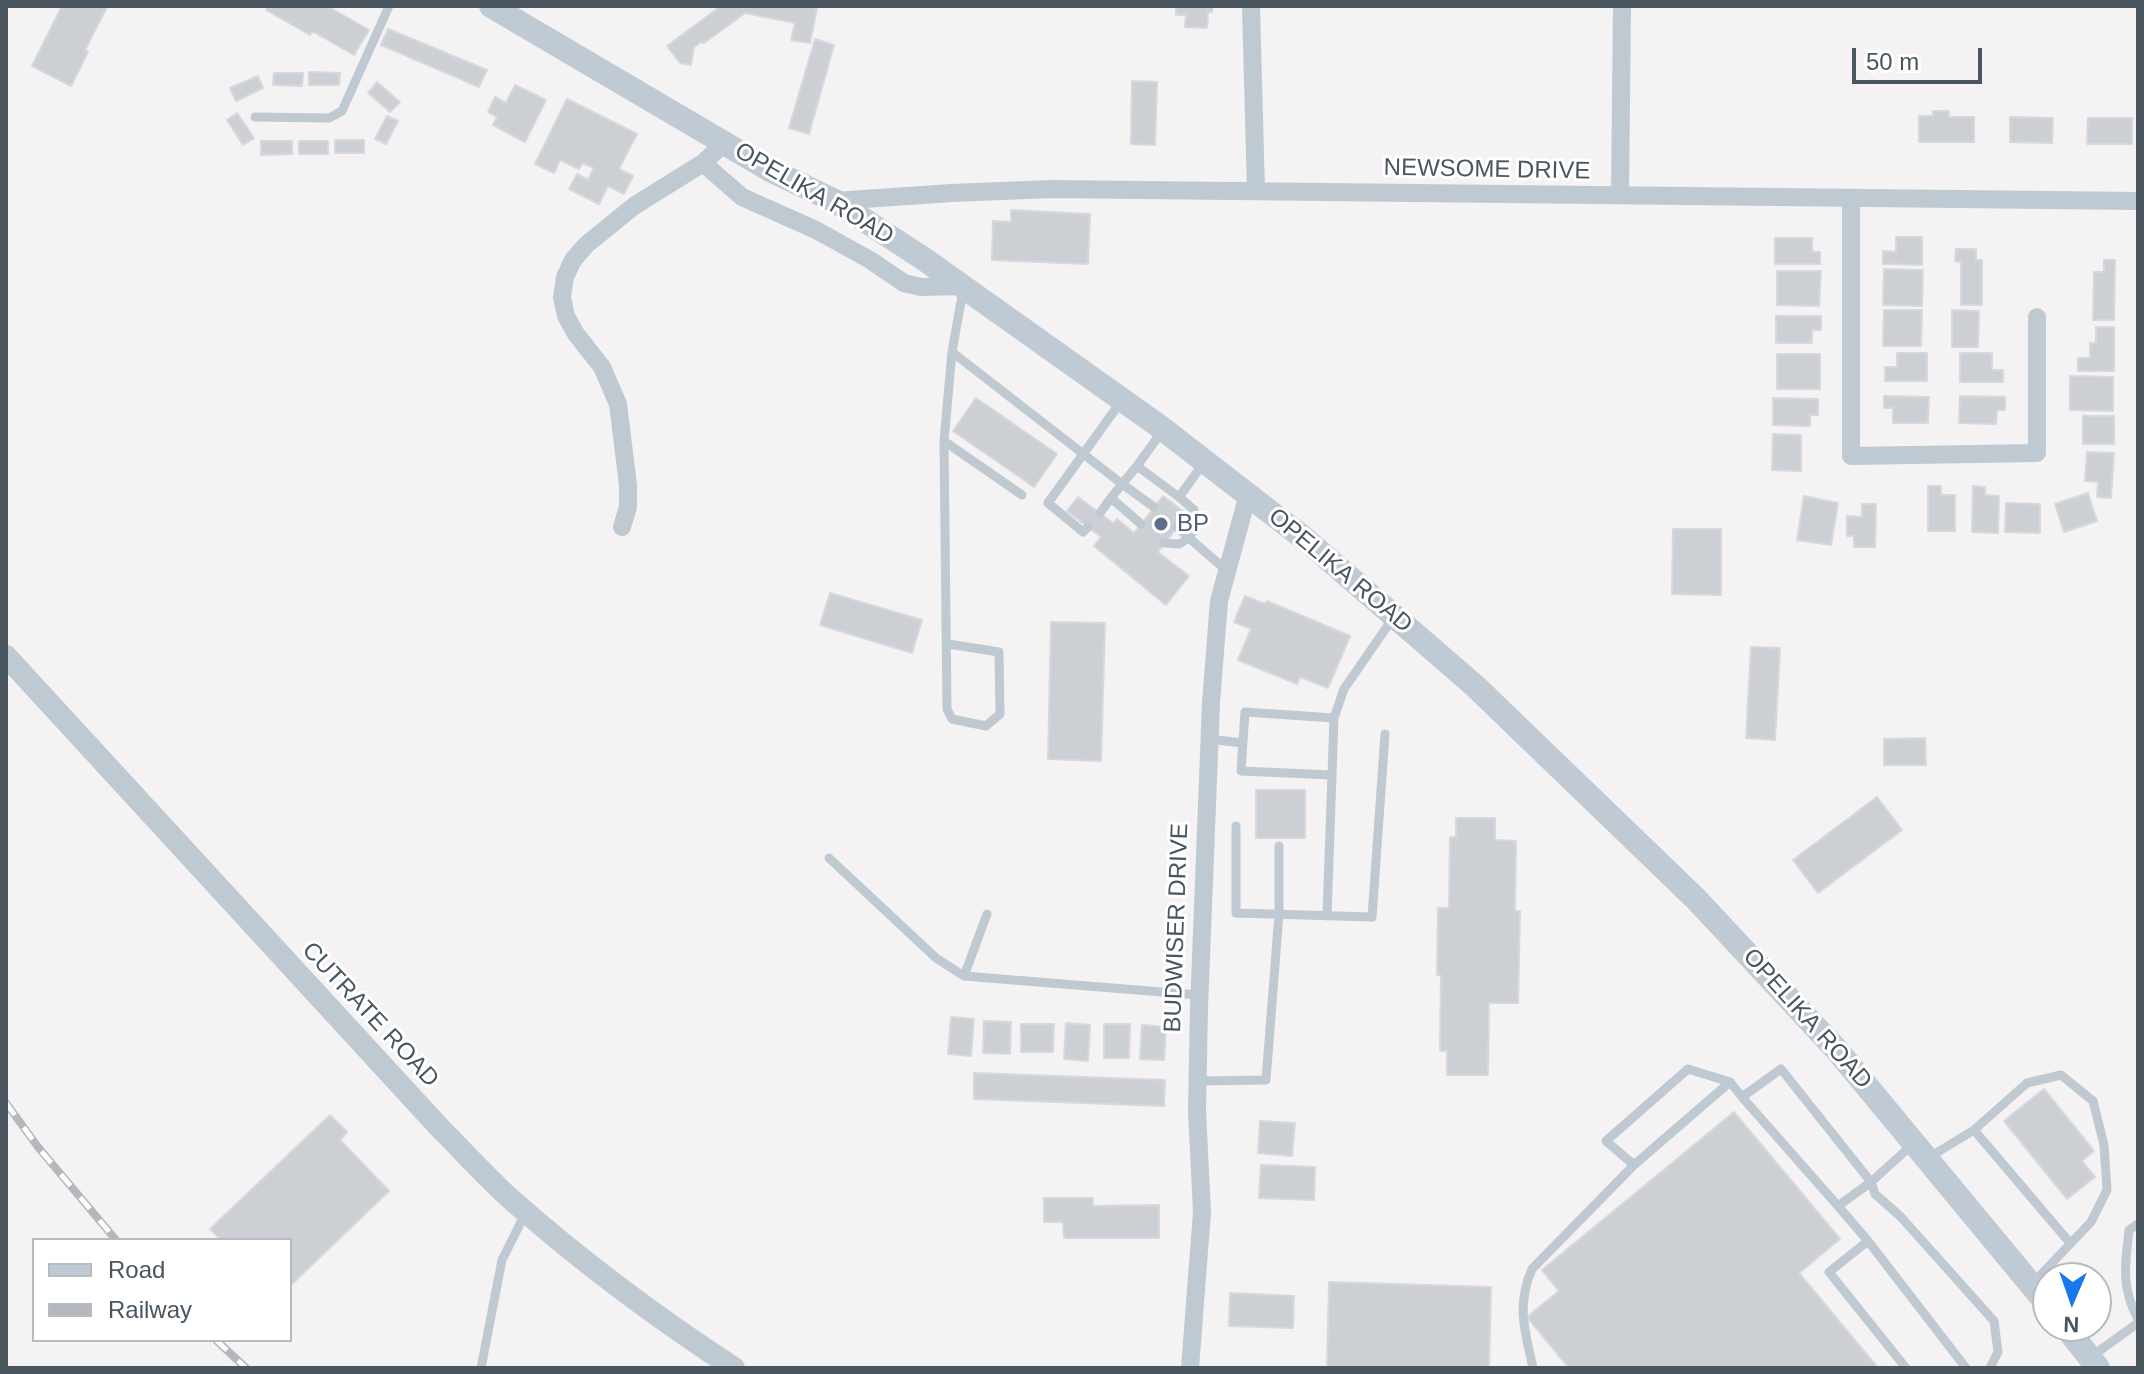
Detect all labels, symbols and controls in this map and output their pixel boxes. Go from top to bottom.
scale bar [1856,32,1986,82]
text: 50 m [1866,48,1919,75]
street label: OPELIKA ROAD [729,137,899,251]
street label: NEWSOME DRIVE [1383,154,1591,186]
street label: OPELIKA ROAD [1262,503,1418,639]
place label: BP [1177,510,1209,538]
marker: BP [1152,515,1170,533]
street label: BUDWISER DRIVE [1159,823,1195,1033]
street label: CUTRATE ROAD [296,937,444,1093]
street label: OPELIKA ROAD [1737,943,1877,1095]
legend [32,1238,292,1342]
text: Road [108,1256,165,1283]
north arrow [2032,1262,2112,1342]
text: Railway [108,1296,192,1323]
text: N [2063,1312,2080,1337]

